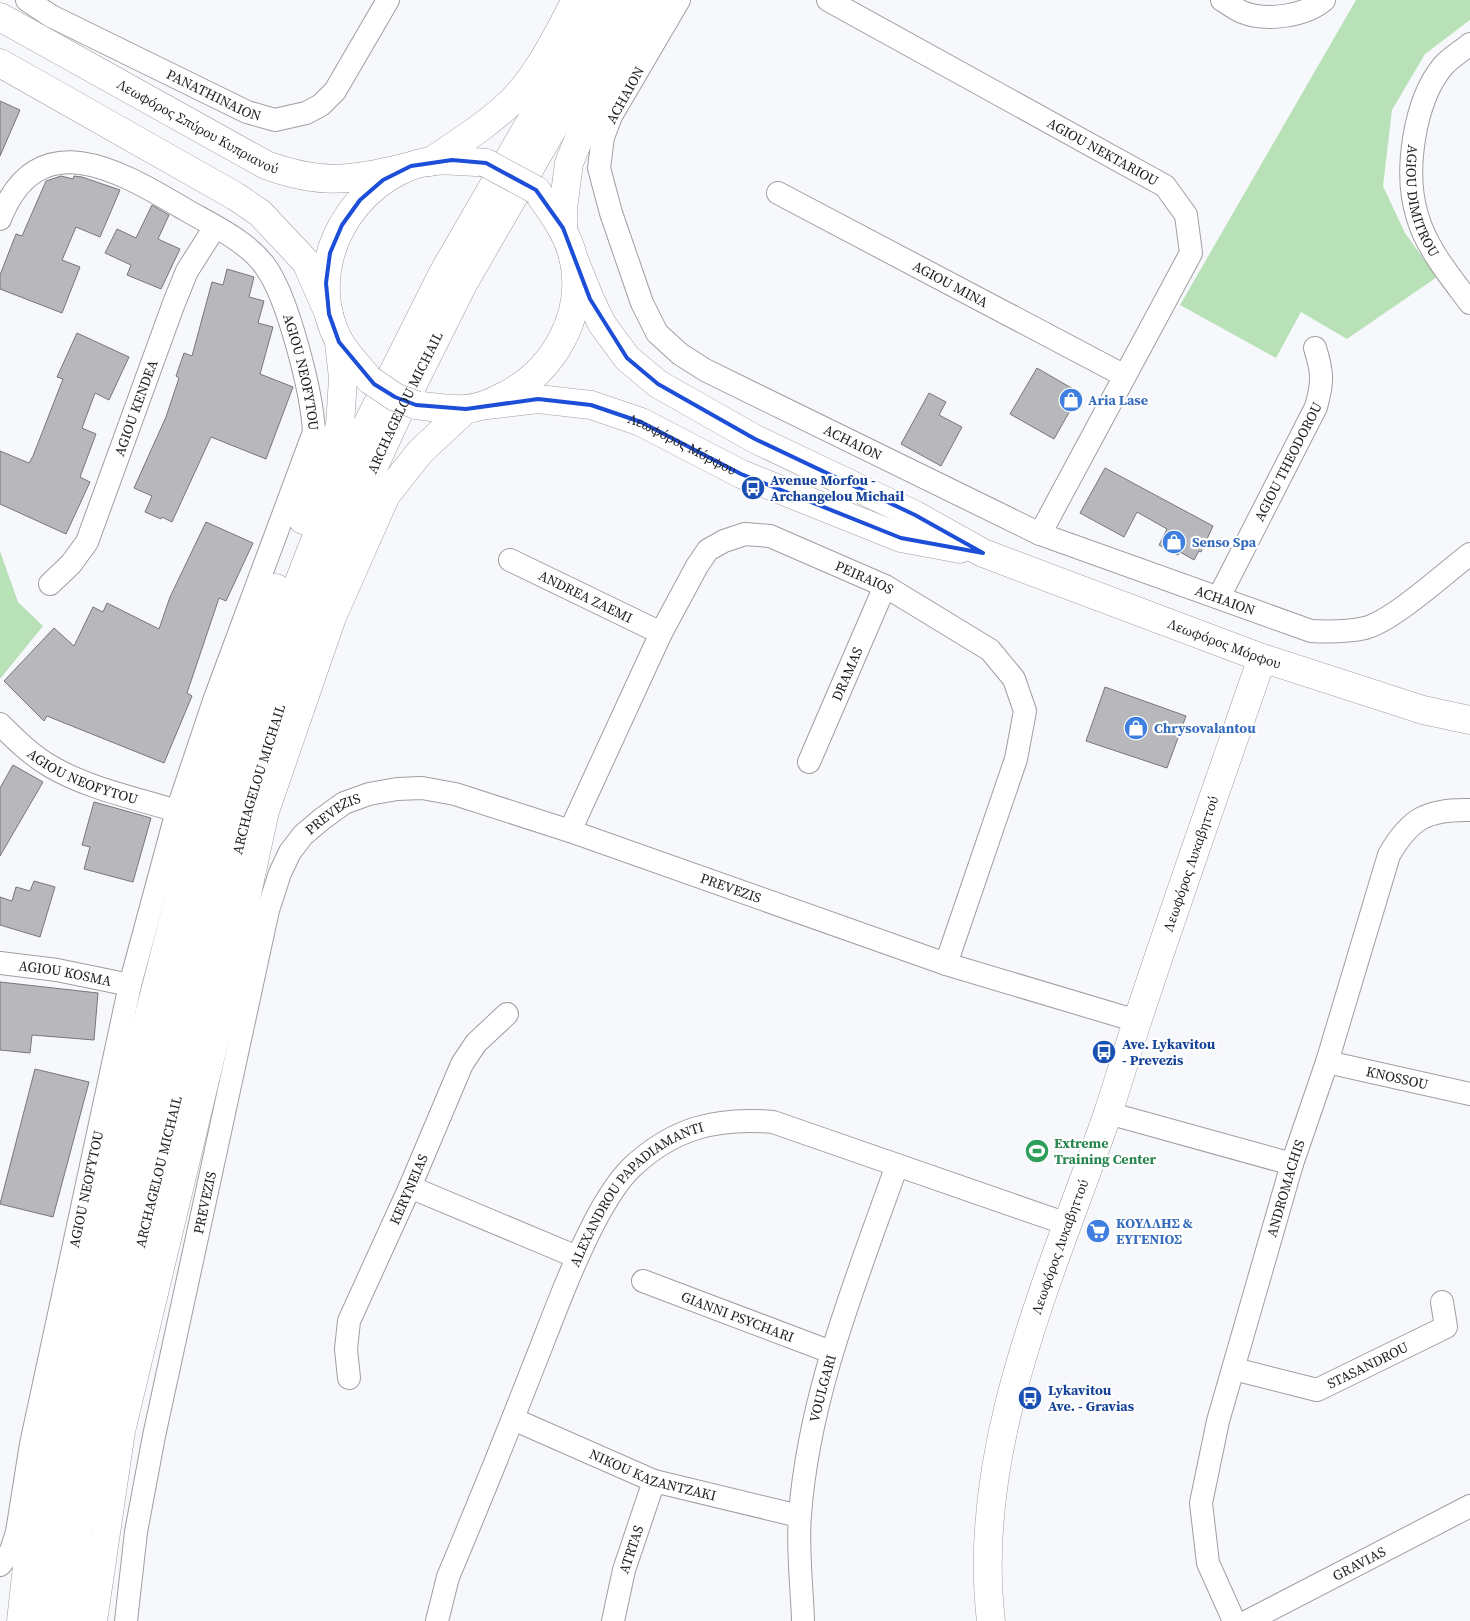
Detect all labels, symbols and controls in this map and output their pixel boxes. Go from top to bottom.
street label: ACHAION [601,63,649,127]
street label: PANATHINAION [163,64,264,126]
street label: Λεωφόρος Σπύρου Κυπριανού [113,74,281,179]
street label: AGIOU NEKTARIOU [1044,113,1162,191]
street label: AGIOU DIMITROU [1401,144,1444,261]
street label: AGIOU MINA [909,256,992,313]
street label: AGIOU NEOFYTOU [278,311,324,431]
street label: ARCHAGELOU MICHAIL [362,328,448,477]
street label: AGIOU KENDEA [109,356,163,459]
shop icon: Aria Lase [1058,387,1084,413]
place label: Aria Lase [1088,390,1148,410]
street label: AGIOU THEODOROU [1249,398,1327,525]
street label: Λεωφόρος Μόρφου [625,408,740,480]
street label: ACHAION [820,420,885,465]
place label: Avenue Morfou - Archangelou Michail [770,470,905,506]
bus stop icon: Avenue Morfou - Archangelou Michail [740,475,766,501]
shop icon: Senso Spa [1161,529,1187,555]
place label: Senso Spa [1192,532,1257,552]
street label: PEIRAIOS [832,556,898,599]
street label: ANDREA ZAEMI [535,565,636,628]
street label: ACHAION [1192,580,1258,620]
street label: Λεωφόρος Μόρφου [1165,613,1284,674]
street label: DRAMAS [827,644,868,704]
street label: ARCHAGELOU MICHAIL [227,702,290,856]
shop icon: Chrysovalantou [1123,715,1149,741]
place label: Chrysovalantou [1154,718,1256,738]
street label: AGIOU NEOFYTOU [23,744,141,809]
street label: PREVEZIS [301,788,363,839]
street label: Λεωφόρος Λυκαβηττού [1158,793,1223,934]
street label: PREVEZIS [698,868,764,908]
street label: AGIOU KOSMA [18,955,114,991]
place label: Ave. Lykavitou - Prevezis [1122,1034,1216,1070]
bus stop icon: Ave. Lykavitou - Prevezis [1091,1039,1117,1065]
street label: KNOSSOU [1364,1061,1430,1094]
street label: ARCHAGELOU MICHAIL [130,1094,187,1250]
street label: ALEXANDROU PAPADIAMANTI [565,1117,706,1270]
street label: AGIOU NEOFYTOU [64,1129,108,1249]
place label: Extreme Training Center [1054,1133,1156,1169]
street label: ANDROMACHIS [1261,1137,1310,1239]
sports icon: Extreme Training Center [1024,1138,1050,1164]
street label: KERYNEIAS [384,1151,433,1228]
street label: PREVEZIS [188,1170,221,1236]
street label: Λεωφόρος Λυκαβηττού [1026,1176,1093,1317]
place label: ΚΟΥΛΛΗΣ & ΕΥΓΕΝΙΟΣ [1116,1213,1193,1249]
supermarket icon: ΚΟΥΛΛΗΣ & ΕΥΓΕΝΙΟΣ [1085,1218,1111,1244]
street label: GIANNI PSYCHARI [678,1286,797,1347]
street label: STASANDROU [1324,1337,1412,1394]
street label: VOULGARI [804,1352,841,1424]
place label: Lykavitou Ave. - Gravias [1048,1380,1135,1416]
bus stop icon: Lykavitou Ave. - Gravias [1017,1385,1043,1411]
street label: NIKOU KAZANTZAKI [586,1444,718,1506]
street label: ATRTAS [614,1523,648,1576]
street label: GRAVIAS [1329,1541,1389,1586]

